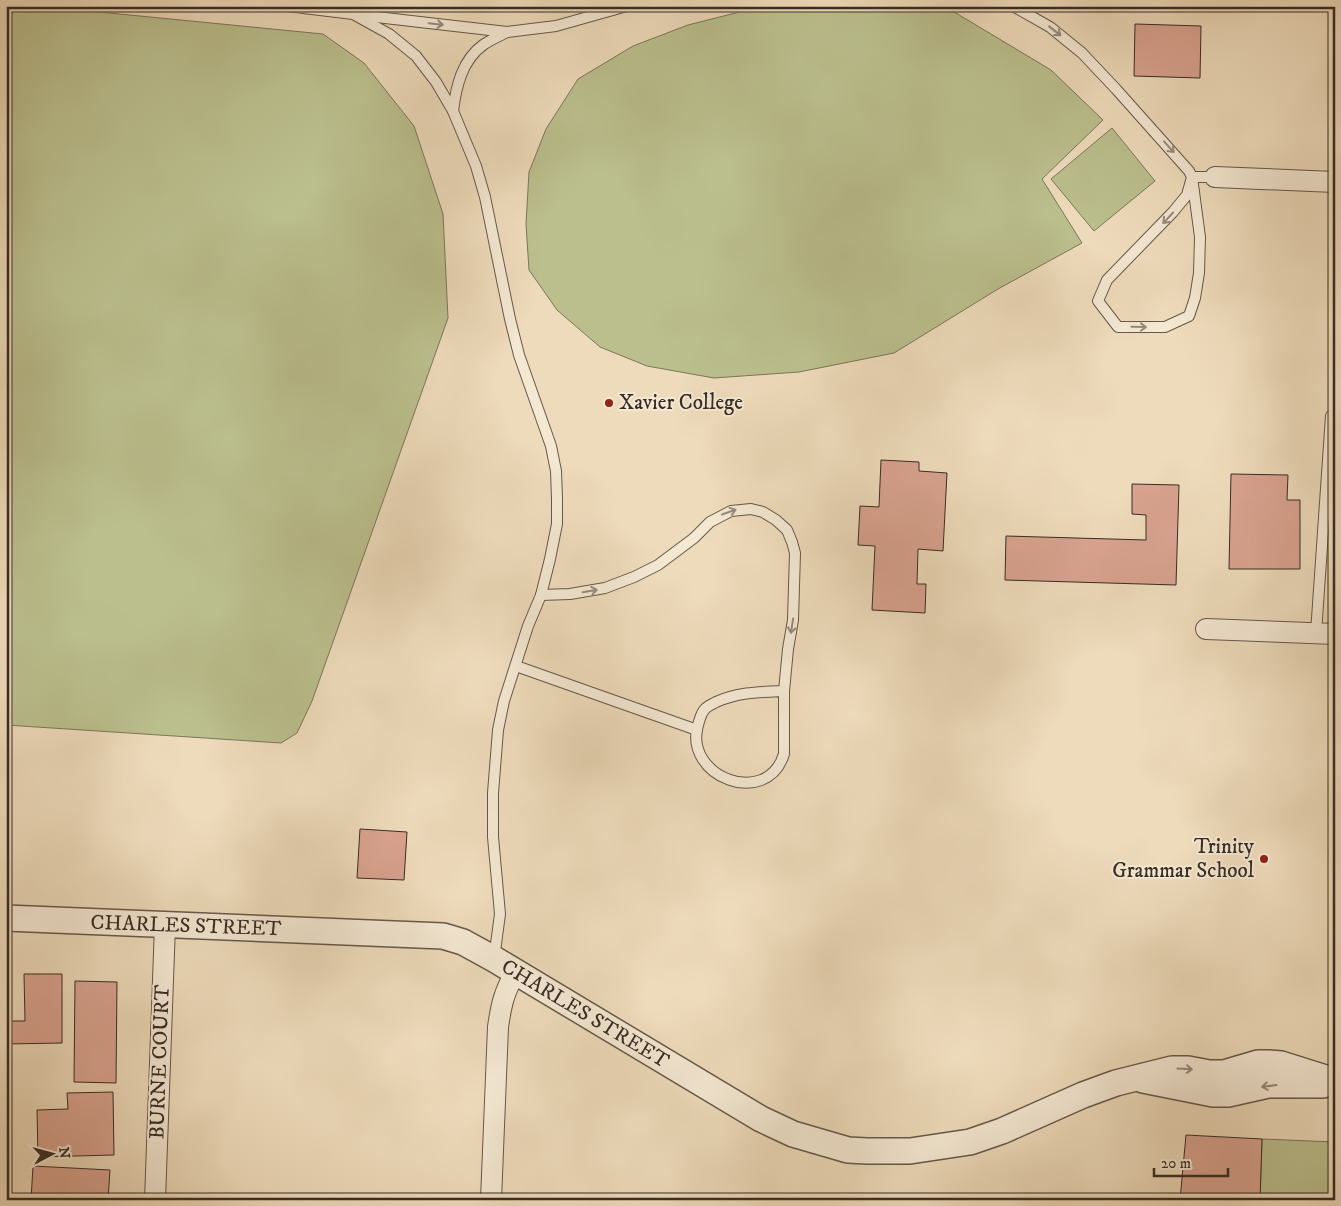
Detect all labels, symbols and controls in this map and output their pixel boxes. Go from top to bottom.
one-way arrow [428,19,444,29]
one-way arrow [1048,26,1061,37]
one-way arrow [1163,141,1174,154]
one-way arrow [1162,212,1174,225]
one-way arrow [1130,322,1147,332]
place label: Xavier College [619,390,743,416]
marker: Xavier College [603,397,615,409]
one-way arrow [721,507,737,517]
one-way arrow [581,585,597,595]
one-way arrow [787,617,797,633]
place label: Trinity Grammar School [1112,834,1255,884]
marker: Trinity Grammar School [1258,853,1270,865]
street label: CHARLES STREET [90,910,282,942]
street label: CHARLES STREET [496,954,674,1074]
street label: BURNE COURT [144,984,176,1140]
one-way arrow [1177,1065,1193,1074]
one-way arrow [1261,1081,1277,1091]
north arrow [28,1128,78,1178]
text: N [54,1146,74,1160]
scale bar [1154,1146,1227,1178]
text: 20 m [1161,1154,1191,1173]

